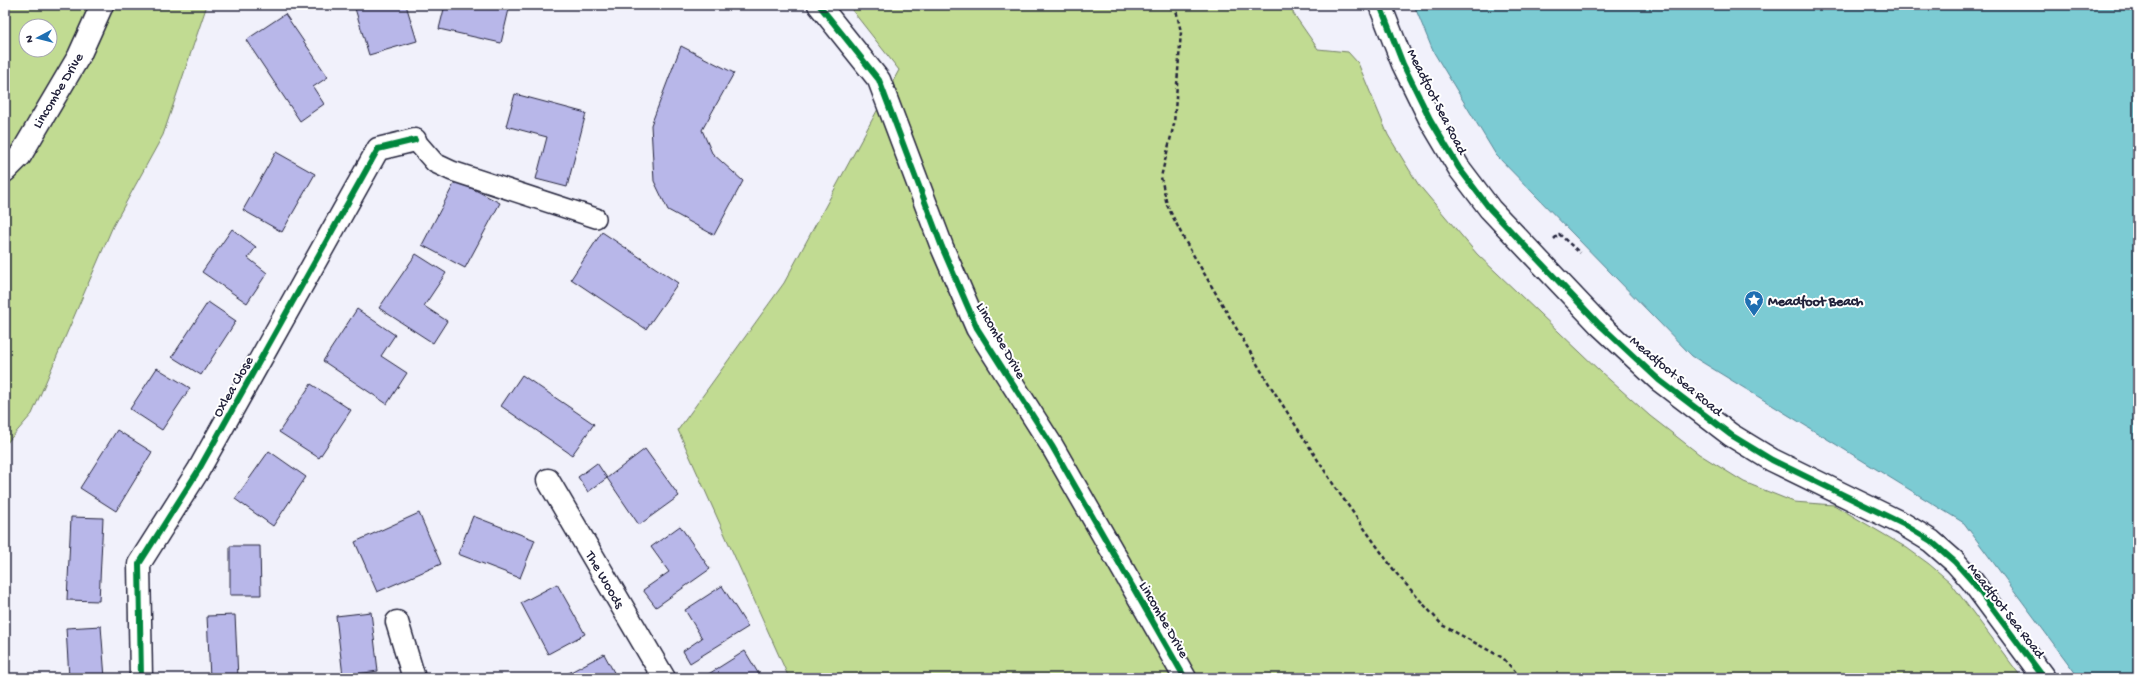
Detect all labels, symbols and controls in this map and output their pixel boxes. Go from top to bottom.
north arrow [18,18,58,58]
text: N [24,35,36,43]
street label: Meadfoot Sea Road [1402,47,1471,159]
street label: Lincombe Drive [30,50,89,132]
place icon: Meadfoot Beach [1743,289,1765,317]
place label: Meadfoot Beach [1768,294,1864,311]
street label: Lincombe Drive [971,300,1029,383]
street label: Meadfoot Sea Road [1625,333,1727,422]
street label: Oxlea Close [210,353,259,421]
street label: The Woods [580,548,627,613]
street label: Meadfoot Sea Road [1963,561,2049,664]
street label: Lincombe Drive [1134,579,1192,662]

